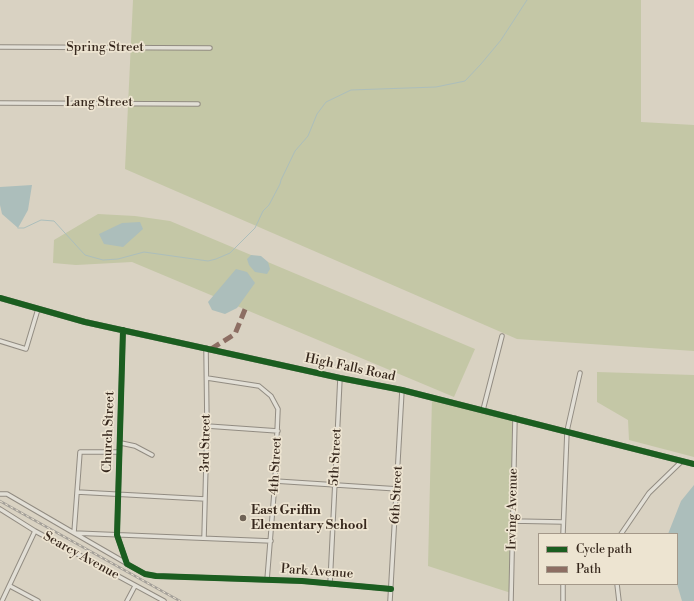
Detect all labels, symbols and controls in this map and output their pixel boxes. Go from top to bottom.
street label: Spring Street [66,40,144,56]
street label: Lang Street [65,95,133,111]
street label: High Falls Road [303,351,397,385]
street label: Church Street [100,391,118,473]
street label: 3rd Street [198,414,214,472]
street label: 5th Street [327,428,345,486]
street label: 4th Street [267,437,285,495]
street label: 6th Street [388,465,406,525]
street label: Irving Avenue [504,468,522,550]
place label: East Griffin Elementary School [251,503,367,534]
marker: East Griffin Elementary School [238,513,248,523]
street label: Searcy Avenue [40,529,122,583]
legend [538,533,678,585]
text: Cycle path [576,542,632,557]
street label: Park Avenue [280,562,354,582]
text: Path [576,562,601,577]

